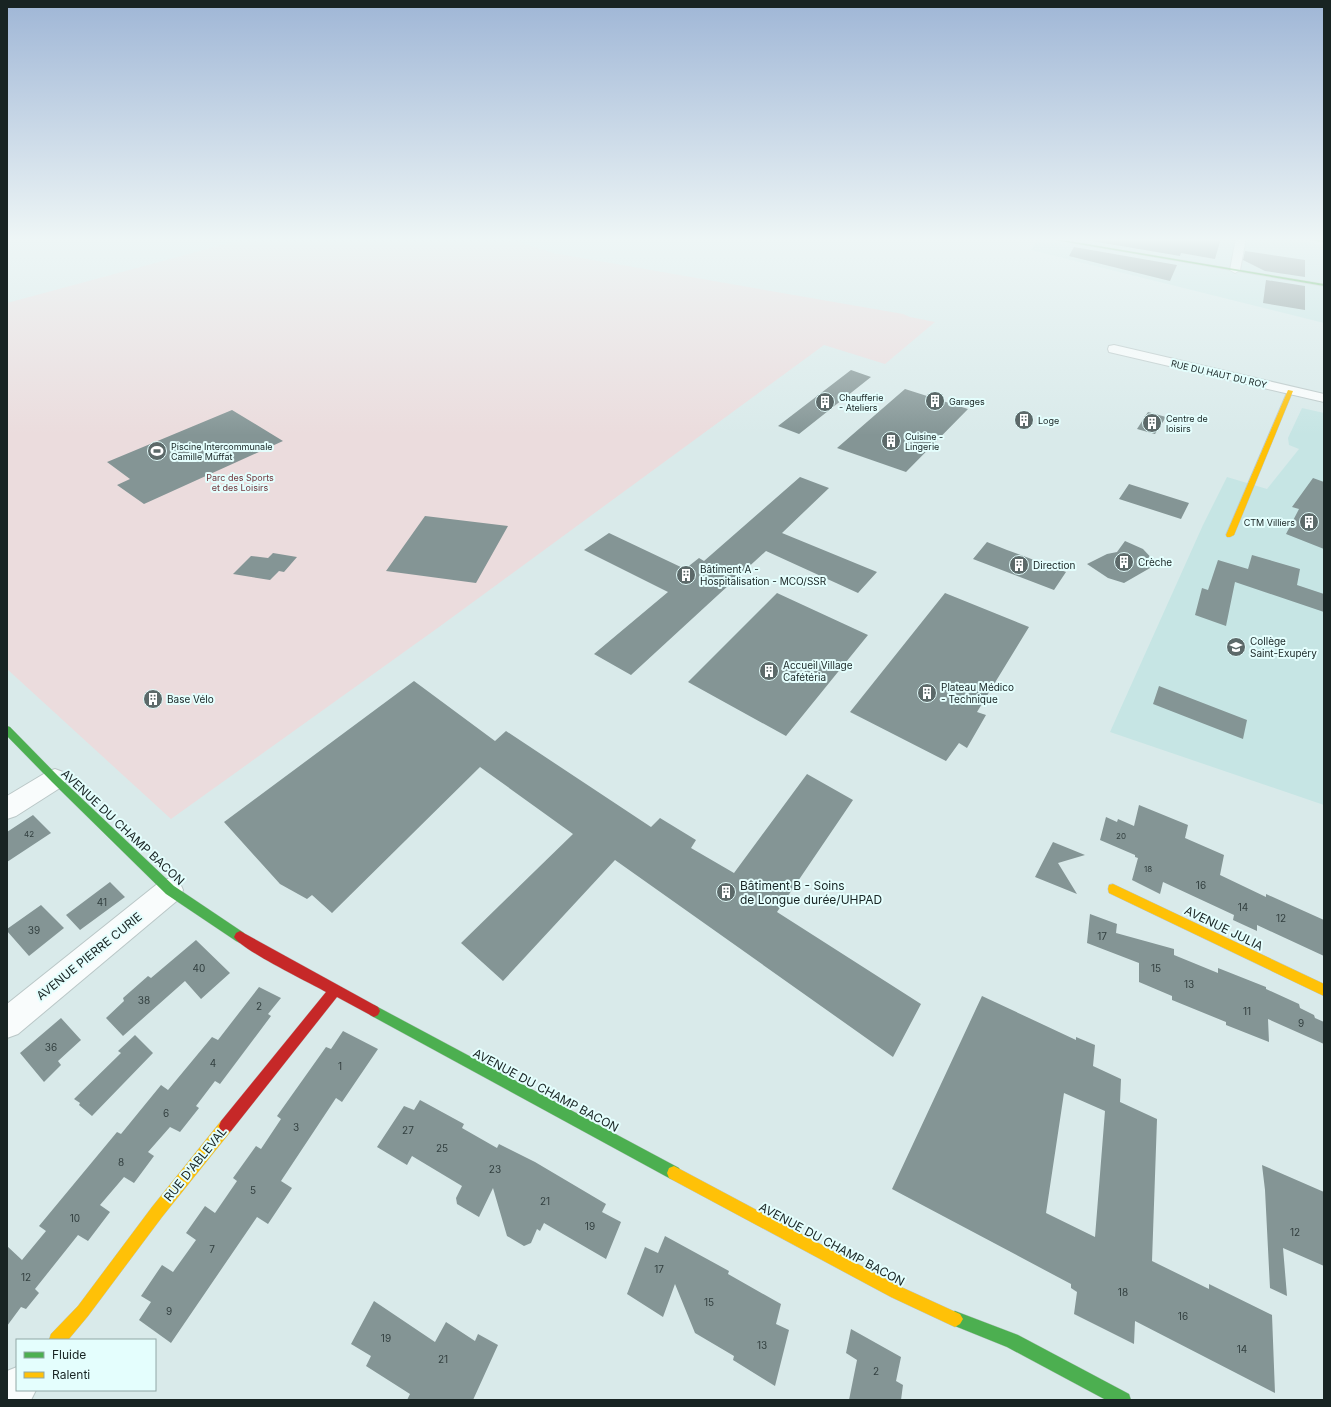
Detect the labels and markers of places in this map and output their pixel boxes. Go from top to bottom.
building icon: Garages [924,390,946,412]
building icon: Chaufferie - Ateliers [814,391,836,413]
place label: Chaufferie - Ateliers [839,392,884,413]
place label: Garages [949,396,985,407]
building icon: Loge [1013,409,1035,431]
building icon: Centre de loisirs [1141,412,1163,434]
place label: Centre de loisirs [1166,413,1208,434]
place label: Loge [1038,415,1059,426]
building icon: Cuisine - Lingerie [880,430,902,452]
place label: Cuisine - Lingerie [905,431,943,452]
sports icon: Piscine Intercommunale Camille Muffat [146,440,168,462]
place label: Piscine Intercommunale Camille Muffat [171,441,273,462]
building icon: CTM Villiers [1298,511,1320,533]
place label: CTM Villiers [1244,517,1295,528]
building icon: Crèche [1113,551,1135,573]
building icon: Direction [1008,554,1030,576]
place label: Crèche [1138,556,1172,568]
place label: Direction [1033,559,1075,571]
place label: Bâtiment A - Hospitalisation - MCO/SSR [700,563,827,587]
building icon: Bâtiment A - Hospitalisation - MCO/SSR [675,564,697,586]
place label: Collège Saint-Exupéry [1250,635,1317,659]
school or university icon: Collège Saint-Exupéry [1225,636,1247,658]
place label: Accueil Village Cafétéria [783,659,853,683]
building icon: Accueil Village Cafétéria [758,660,780,682]
place label: Plateau Médico - Technique [941,681,1014,705]
building icon: Plateau Médico - Technique [916,682,938,704]
building icon: Base Vélo [142,688,164,710]
place label: Base Vélo [167,693,214,705]
place label: Bâtiment B - Soins de Longue durée/UHPAD [740,878,882,907]
building icon: Bâtiment B - Soins de Longue durée/UHPAD [715,881,737,903]

